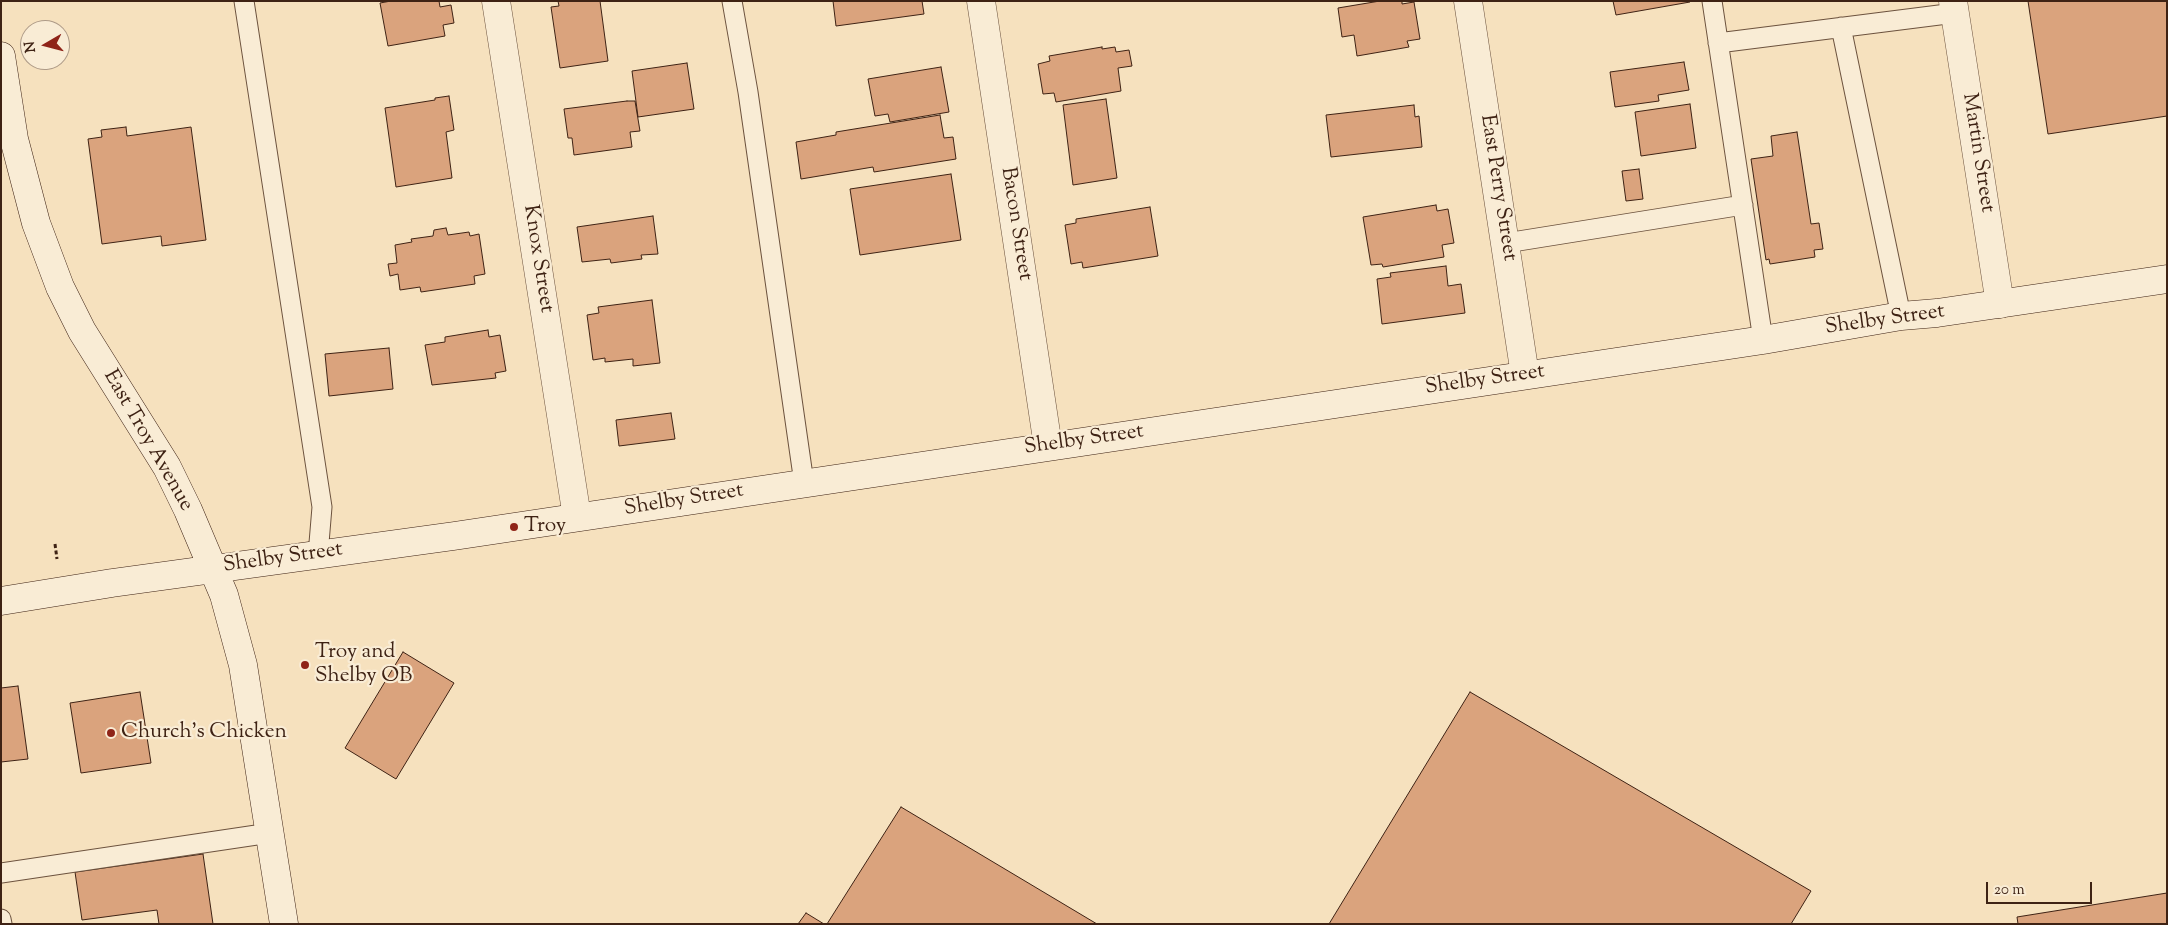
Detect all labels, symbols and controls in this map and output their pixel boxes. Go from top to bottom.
north arrow [20,20,70,70]
text: N [20,40,42,54]
street label: Martin Street [1955,91,1999,215]
street label: East Perry Street [1473,113,1521,263]
street label: Bacon Street [994,165,1036,283]
street label: Knox Street [516,203,558,315]
street label: Shelby Street [1824,300,1946,342]
street label: Shelby Street [1424,360,1546,402]
street label: East Troy Avenue [96,366,198,516]
street label: Shelby Street [1023,420,1145,462]
street label: Shelby Street [623,479,745,523]
place label: Troy [524,514,566,540]
marker: Troy [508,521,520,533]
street label: Shelby Street [222,538,344,580]
place label: Troy and Shelby OB [315,640,412,690]
marker: Troy and Shelby OB [299,659,311,671]
place label: Church's Chicken [121,720,287,746]
marker: Church's Chicken [105,727,117,739]
scale bar [1988,872,2094,904]
text: 20 m [1994,880,2025,901]

